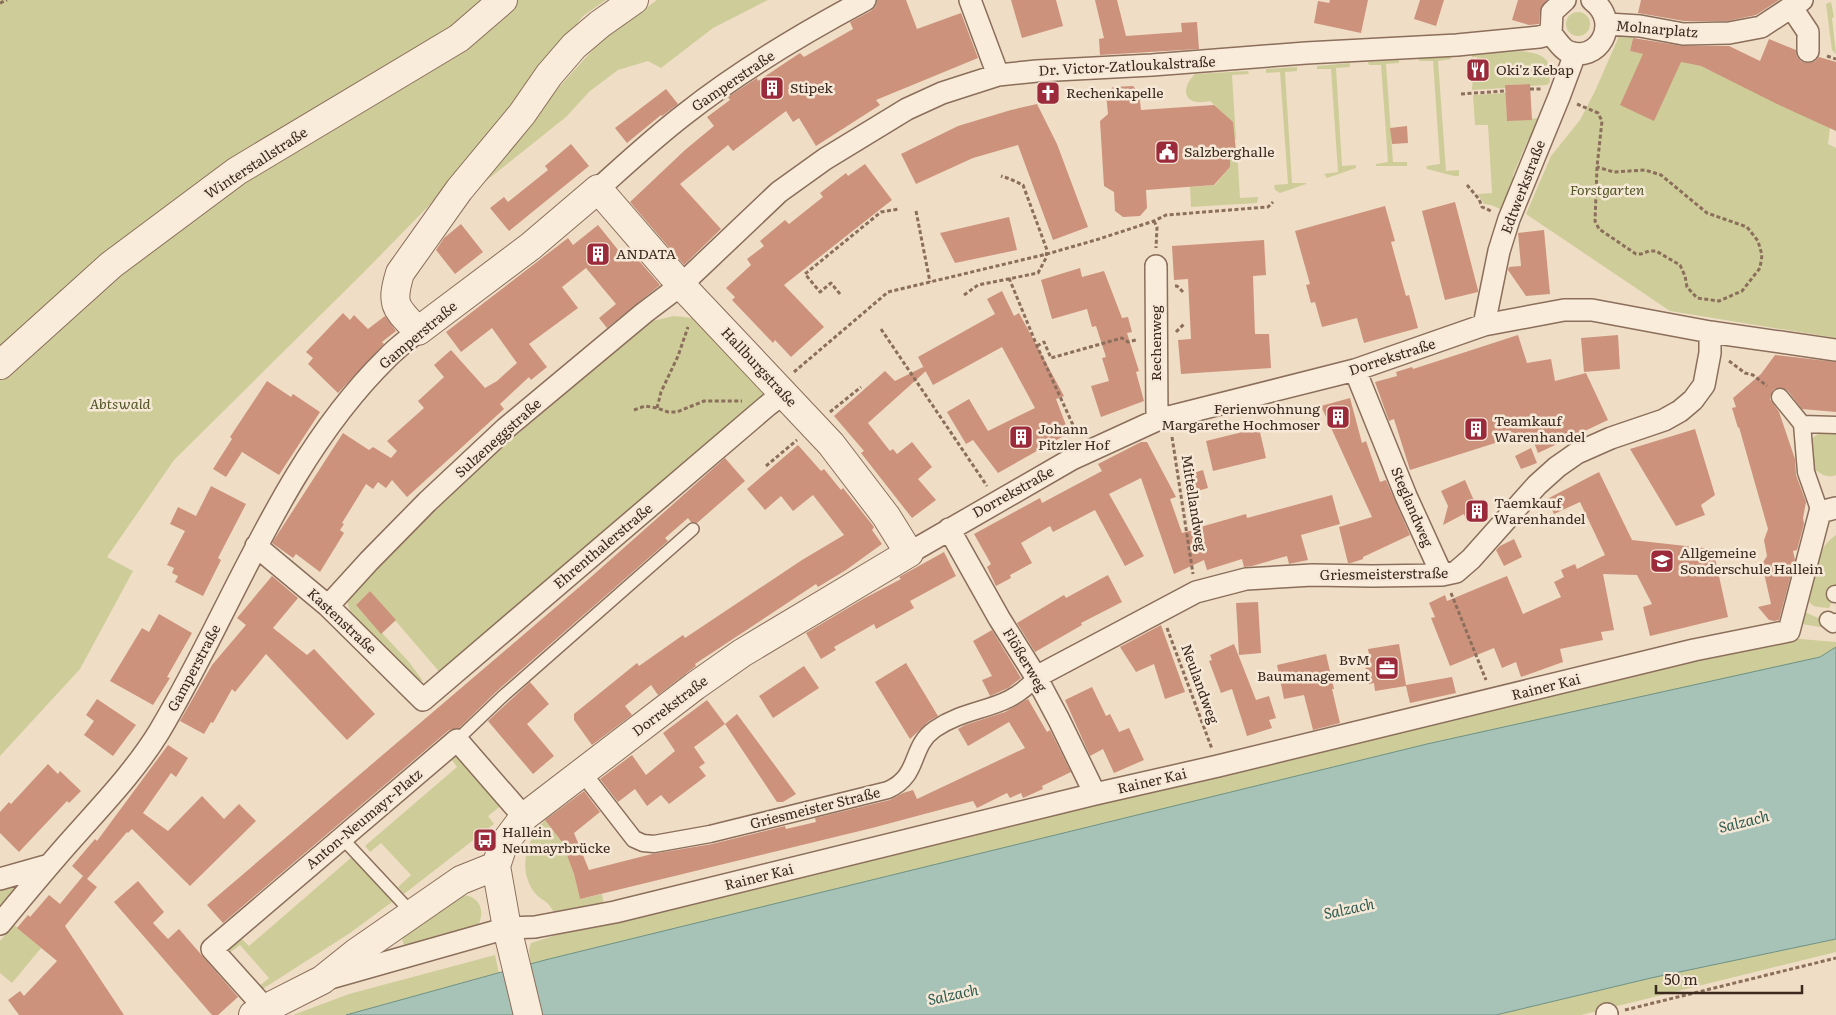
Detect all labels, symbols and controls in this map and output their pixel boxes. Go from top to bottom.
street label: Molnarplatz [1615,14,1699,42]
street label: Gamperstraße [687,45,778,115]
street label: Dr. Victor-Zatloukalstraße [1038,50,1216,80]
restaurant icon: Oki'z Kebap [1465,57,1491,83]
place label: Oki'z Kebap [1496,59,1574,79]
building icon: Stipek [759,75,785,101]
place label: Stipek [790,77,833,97]
church icon: Rechenkapelle [1035,80,1061,106]
place label: Rechenkapelle [1066,82,1164,102]
street label: Winterstallstraße [200,121,311,203]
street label: Edtwerkstraße [1495,137,1549,236]
public building icon: Salzberghalle [1154,139,1180,165]
place label: Salzberghalle [1184,141,1275,161]
park label: Forstgarten [1570,179,1645,199]
building icon: ANDATA [585,241,611,267]
place label: ANDATA [616,243,677,263]
street label: Gamperstraße [374,296,461,373]
street label: Rechenweg [1145,305,1165,381]
street label: Hallburgstraße [717,322,802,411]
street label: Dorrekstraße [1346,333,1438,379]
park label: Abtswald [89,393,151,413]
street label: Sulzeneggstraße [450,393,545,481]
place label: Ferienwohnung Margarethe Hochmoser [1161,398,1320,434]
building icon: Ferienwohnung Margarethe Hochmoser [1325,404,1351,430]
place label: Teamkauf Warenhandel [1494,410,1586,446]
building icon: Teamkauf Warenhandel [1463,416,1489,442]
place label: Johann Pitzler Hof [1038,418,1111,454]
building icon: Johann Pitzler Hof [1008,424,1034,450]
street label: Mittellandweg [1177,453,1213,553]
street label: Dorrekstraße [968,461,1057,522]
street label: Steglandweg [1387,463,1439,550]
place label: Taemkauf Warenhandel [1494,492,1586,528]
street label: Ehrenthalerstraße [549,498,656,593]
building icon: Taemkauf Warenhandel [1464,498,1490,524]
place label: Allgemeine Sonderschule Hallein [1680,542,1823,578]
school or university icon: Allgemeine Sonderschule Hallein [1649,548,1675,574]
street label: Griesmeisterstraße [1320,562,1448,584]
street label: Kastenstraße [304,583,382,658]
street label: Gamperstraße [162,620,225,715]
street label: Flößerweg [999,624,1053,695]
street label: Neulandweg [1177,641,1225,727]
place label: BvM Baumanagement [1257,649,1370,685]
office icon: BvM Baumanagement [1374,655,1400,681]
street label: Rainer Kai [1509,668,1583,704]
street label: Dorrekstraße [627,670,711,740]
street label: Rainer Kai [1115,762,1189,798]
street label: Anton-Neumayr-Platz [301,763,426,873]
street label: Griesmeister Straße [748,781,882,833]
water label: Salzach [1716,803,1772,838]
place label: Hallein Neumayrbrücke [502,821,610,857]
bus stop icon: Hallein Neumayrbrücke [472,827,498,853]
street label: Rainer Kai [722,858,796,894]
water label: Salzach [1321,891,1376,924]
scale bar [1656,962,1802,994]
text: 50 m [1664,967,1698,990]
water label: Salzach [925,977,980,1010]

